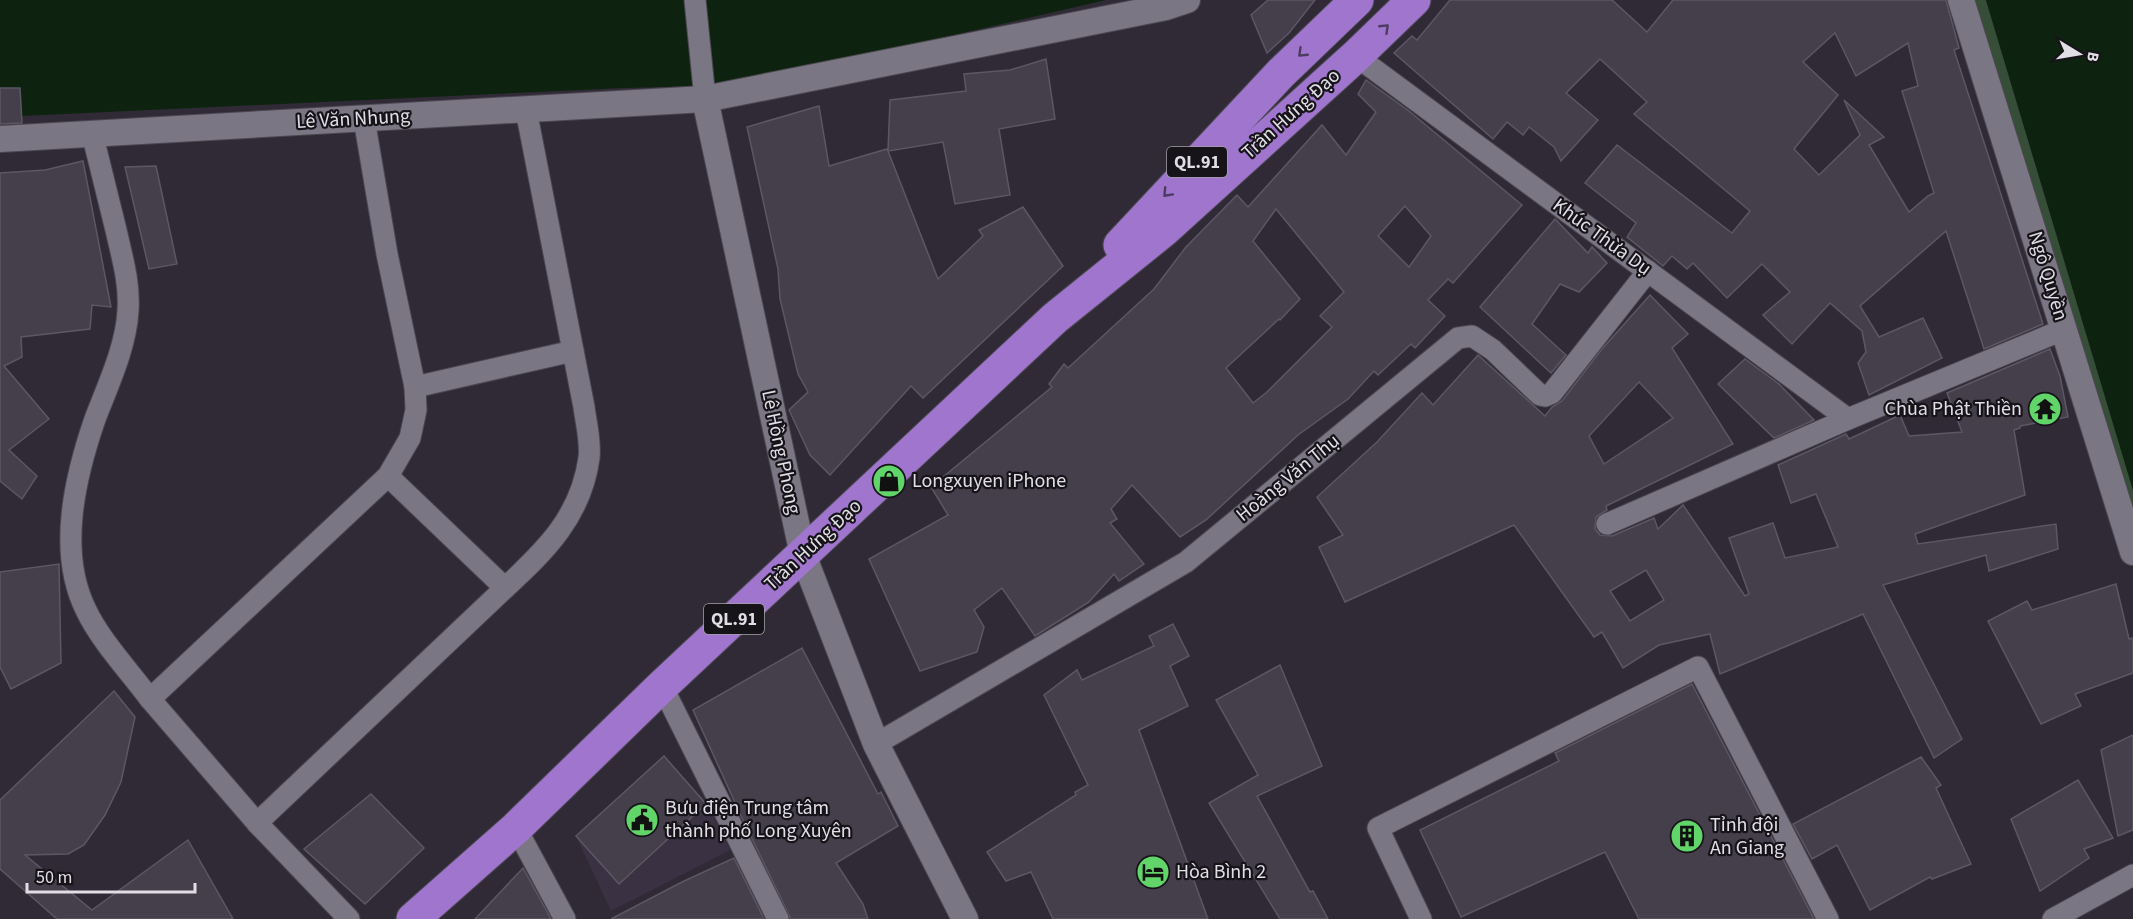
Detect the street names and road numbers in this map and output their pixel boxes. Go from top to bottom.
street label: Trần Hưng Đạo [1236,62,1346,166]
street label: Lê Văn Nhung [295,102,411,136]
road number: QL.91 [1167,147,1227,177]
street label: Khúc Thừa Dụ [1547,192,1657,282]
street label: Ngô Quyền [2021,228,2075,324]
street label: Lê Hồng Phong [754,387,808,517]
street label: Hoàng Văn Thụ [1230,427,1346,529]
street label: Trần Hưng Đạo [758,493,868,597]
road number: QL.91 [704,604,764,634]

